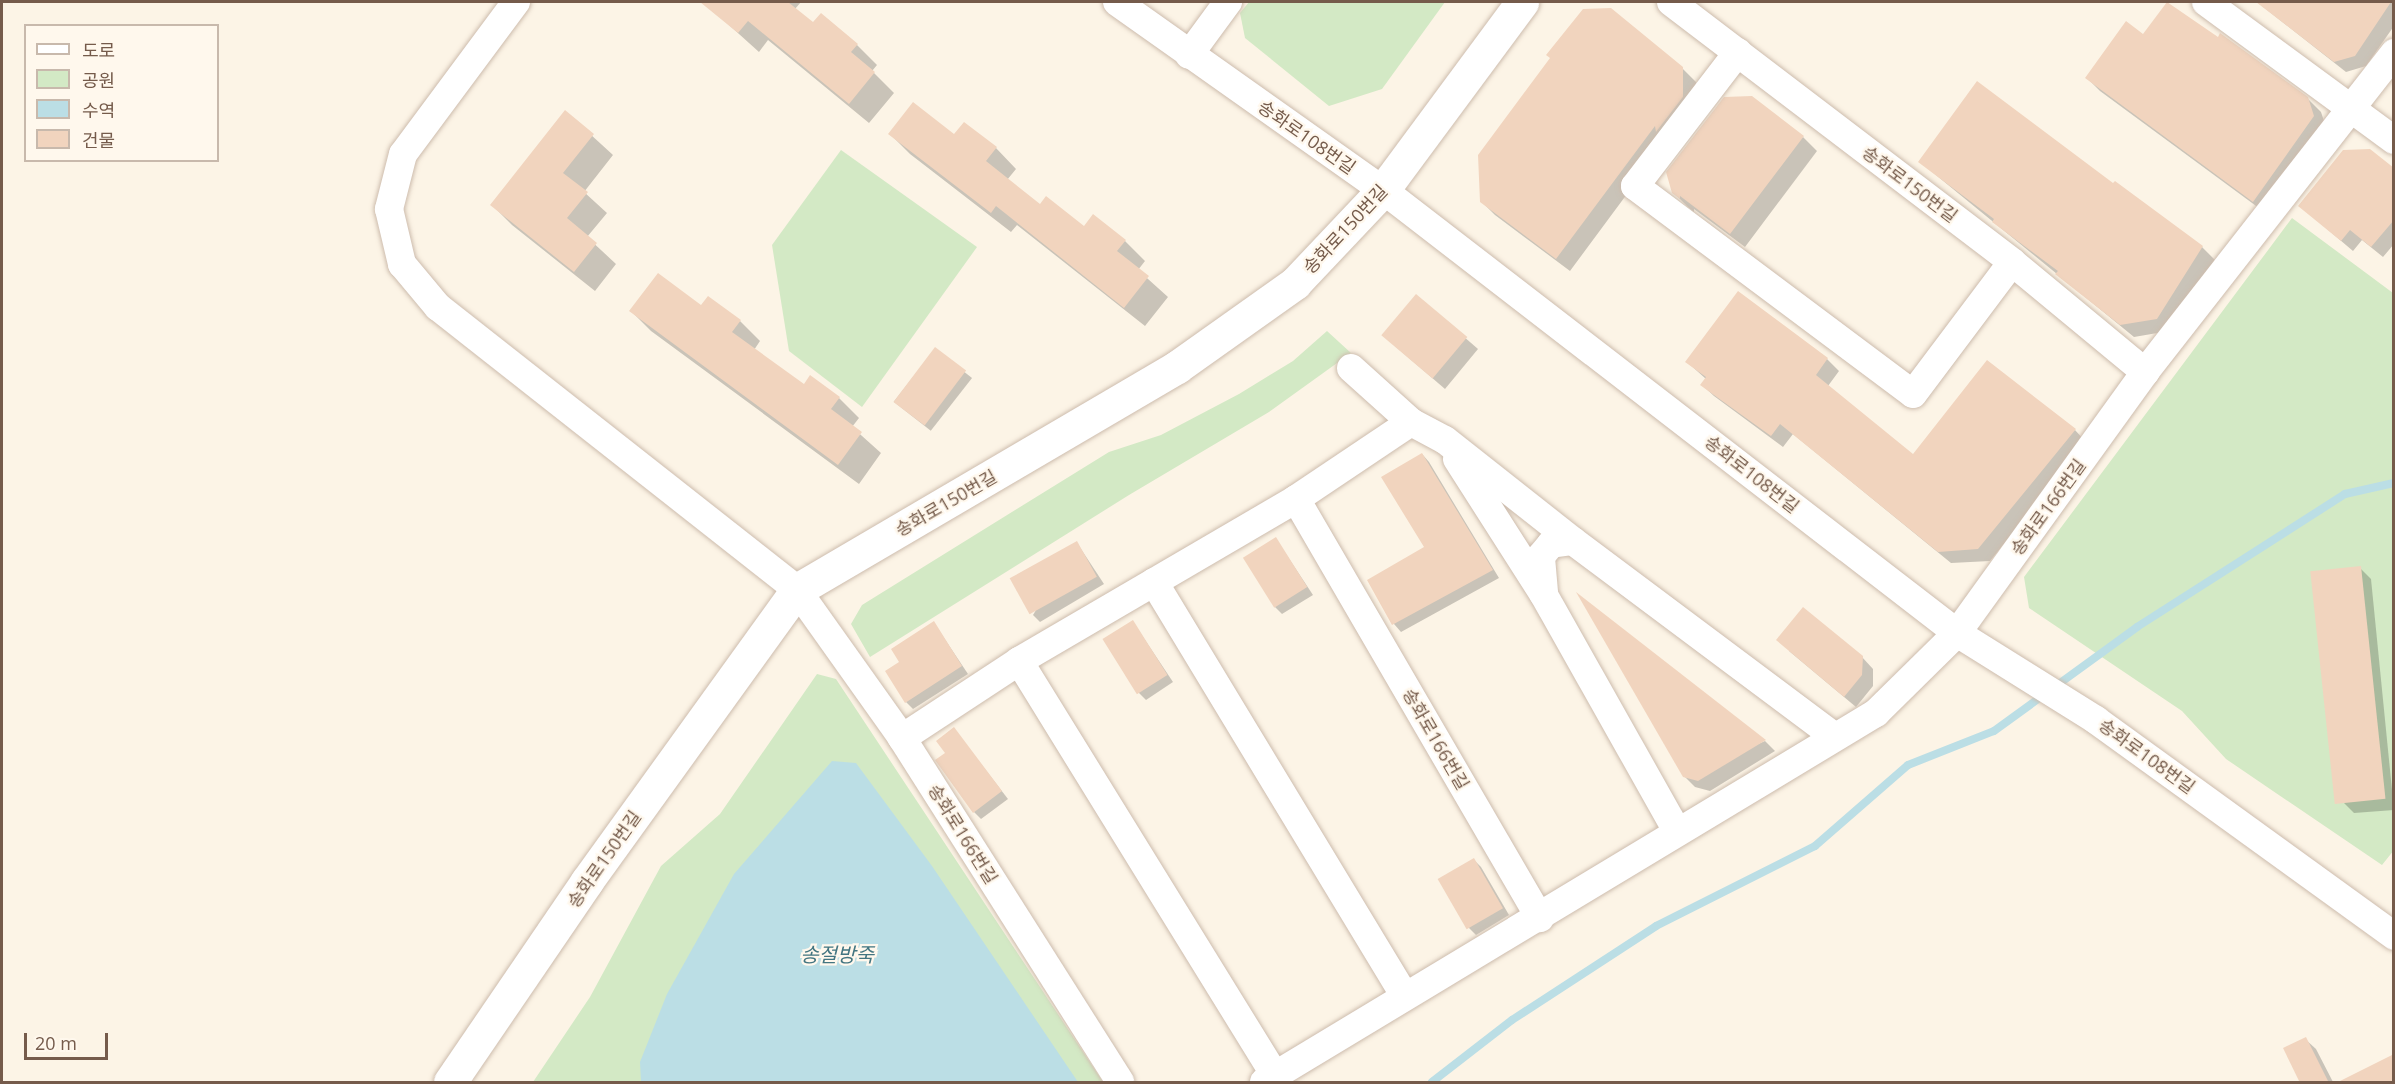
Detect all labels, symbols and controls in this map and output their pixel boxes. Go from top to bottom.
legend [24,24,219,162]
text: 도로 [82,38,115,62]
text: 공원 [82,68,115,92]
street label: 송화로108번길 [1254,96,1360,178]
text: 수역 [82,98,115,122]
text: 건물 [82,128,115,152]
street label: 송화로150번길 [1858,141,1962,227]
street label: 송화로150번길 [1298,180,1392,278]
street label: 송화로108번길 [1701,430,1803,518]
street label: 송화로166번길 [2006,455,2090,559]
street label: 송화로150번길 [891,465,1001,541]
street label: 송화로166번길 [1398,684,1474,794]
street label: 송화로108번길 [2095,714,2199,798]
street label: 송화로166번길 [924,780,1002,888]
street label: 송화로150번길 [563,806,645,912]
water label: 송절방죽 [800,942,874,966]
scale bar [27,1021,111,1059]
text: 20 m [35,1031,77,1055]

